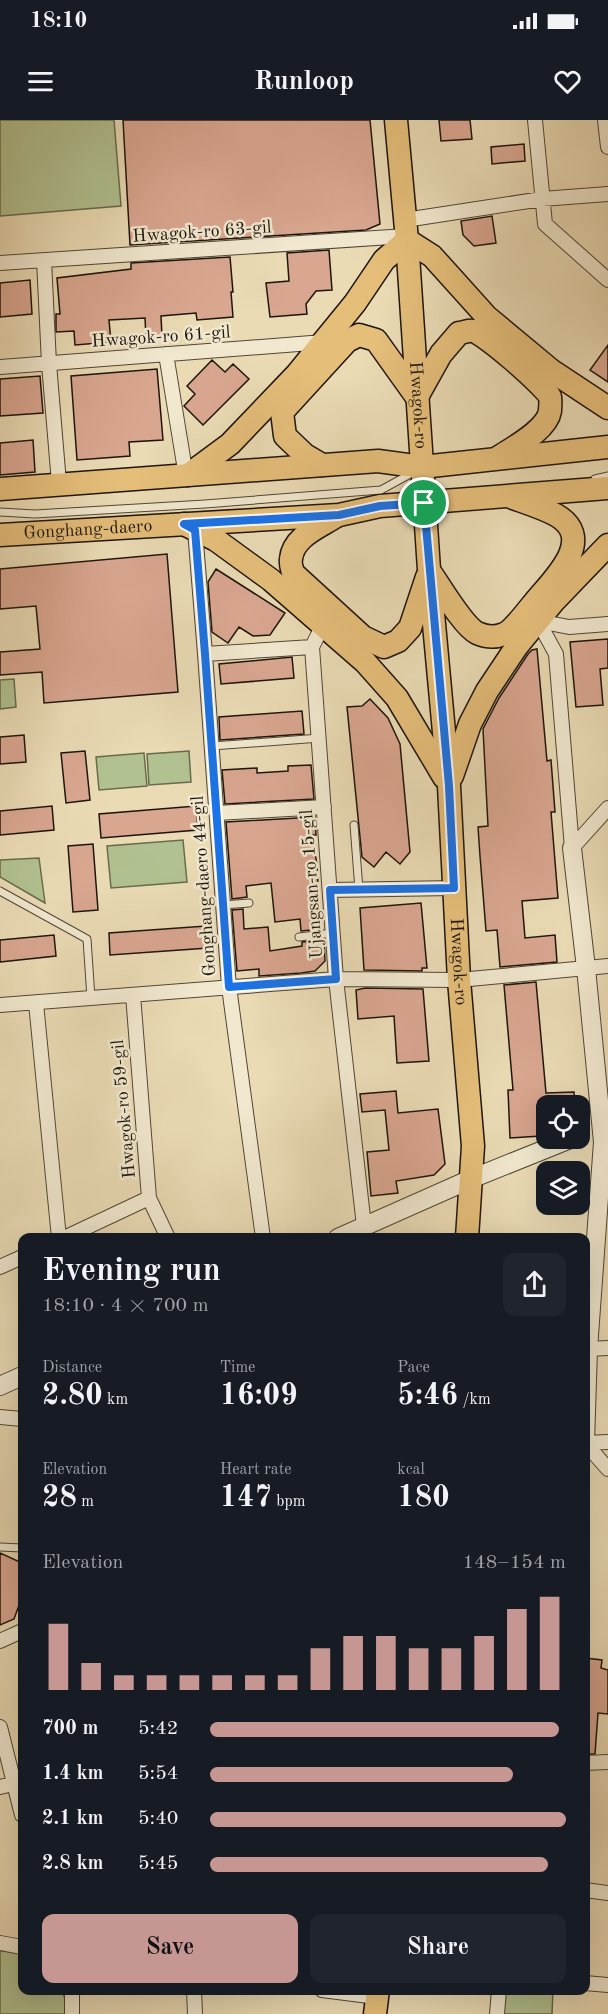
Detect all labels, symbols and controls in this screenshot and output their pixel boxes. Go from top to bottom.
text: 18:10 [30,10,87,32]
icon: menu [24,65,57,98]
icon: heart [551,65,584,98]
text: Runloop [254,68,354,95]
street label: Hwagok-ro 63-gil [132,218,272,246]
street label: Hwagok-ro 61-gil [91,323,231,351]
street label: Hwagok-ro [406,361,430,449]
pin [398,477,449,528]
icon: arrive [407,486,440,519]
street label: Gonghang-daero [23,517,153,543]
street label: Gonghang-daero 44-gil [189,795,219,977]
street label: Ujangsan-ro 15-gil [298,809,326,959]
street label: Hwagok-ro [447,917,470,1006]
street label: Hwagok-ro 59-gil [109,1039,139,1179]
map controls [536,1095,590,1215]
button: locate [536,1095,590,1149]
button: layers [536,1161,590,1215]
button: share [503,1253,566,1316]
text: Evening run [42,1255,221,1288]
text: 18:10 · 4 × 700 m [42,1296,209,1316]
text: Distance [42,1360,102,1376]
text: Time [220,1360,255,1376]
text: Pace [397,1360,430,1376]
text: 2.80 [42,1381,103,1411]
text: 16:09 [220,1381,298,1411]
text: 5:46 [397,1381,458,1411]
text: km [103,1392,128,1408]
text: /km [458,1392,491,1408]
text: Elevation [42,1462,107,1478]
text: Heart rate [220,1462,292,1478]
text: kcal [397,1462,425,1478]
text: 28 [42,1483,77,1513]
text: 147 [220,1483,272,1513]
text: 180 [397,1483,450,1513]
text: m [77,1494,94,1510]
text: bpm [272,1494,306,1510]
text: Elevation [42,1553,123,1573]
text: 148–154 m [463,1553,566,1573]
text: 700 m [42,1719,98,1739]
text: 5:42 [138,1719,178,1739]
text: 1.4 km [42,1764,104,1784]
text: 5:54 [138,1764,178,1784]
text: 2.1 km [42,1809,104,1829]
text: 5:40 [138,1809,178,1829]
text: 2.8 km [42,1854,104,1874]
text: 5:45 [138,1854,178,1874]
button: Save [42,1914,298,1983]
button: Share [310,1914,566,1983]

